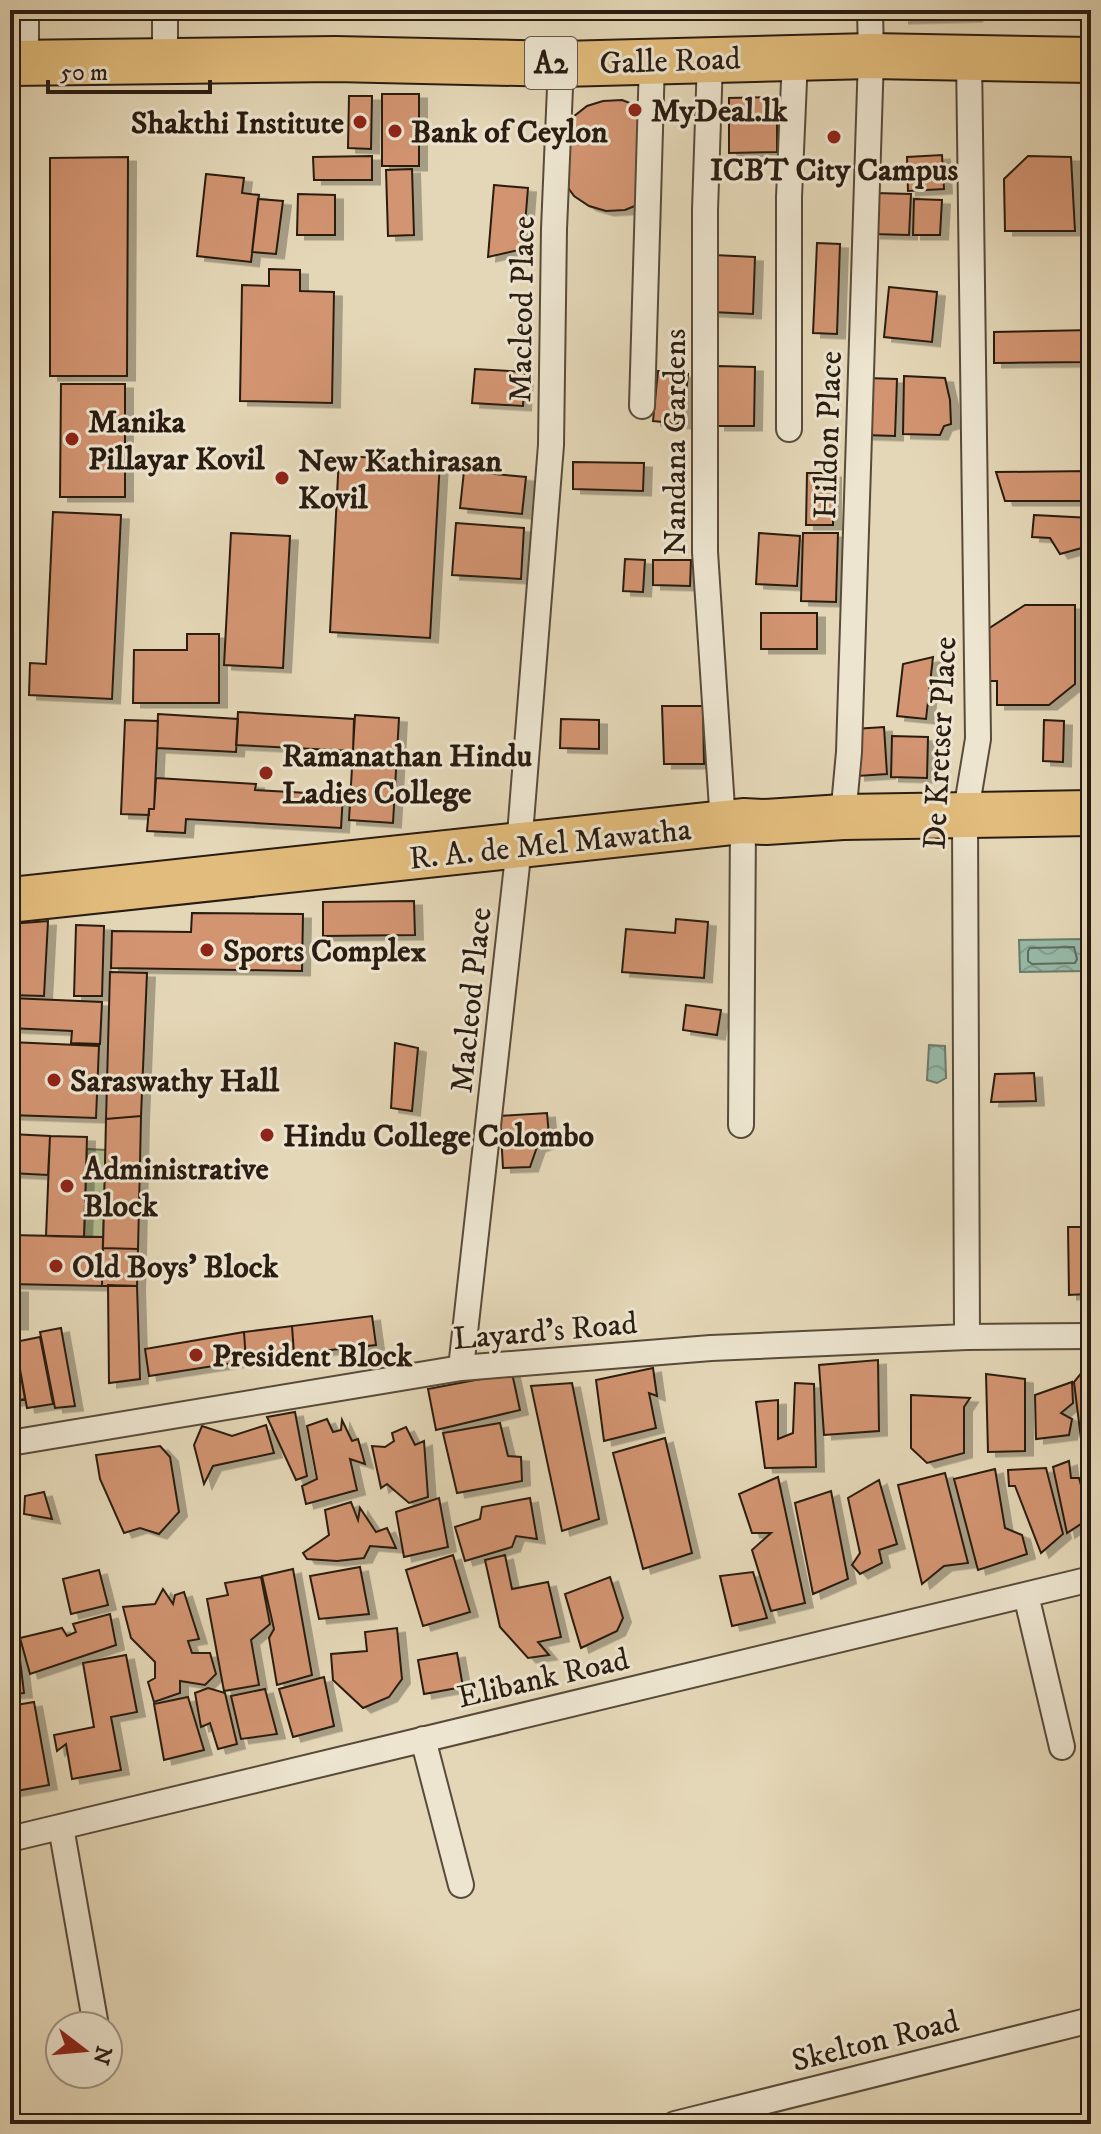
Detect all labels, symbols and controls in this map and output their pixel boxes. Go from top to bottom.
road number: A2 [525,37,577,89]
street label: Galle Road [599,40,741,84]
scale bar [48,44,210,94]
text: 50 m [60,58,108,88]
place label: MyDeal.lk [651,92,789,132]
marker: MyDeal.lk [626,101,644,119]
place label: Shakthi Institute [131,104,344,144]
marker: Shakthi Institute [351,113,369,131]
place label: Bank of Ceylon [411,113,608,153]
marker: Bank of Ceylon [386,122,404,140]
marker: ICBT City Campus [825,128,843,146]
place label: ICBT City Campus [710,151,958,191]
street label: Macleod Place [501,215,545,403]
street label: Nandana Gardens [656,329,696,555]
street label: Hildon Place [806,350,852,520]
place label: Manika Pillayar Kovil [88,403,265,480]
marker: Manika Pillayar Kovil [63,430,81,448]
place label: New Kathirasan Kovil [298,442,502,519]
marker: New Kathirasan Kovil [273,469,291,487]
street label: De Kretser Place [915,636,967,851]
place label: Ramanathan Hindu Ladies College [282,737,532,814]
marker: Ramanathan Hindu Ladies College [257,764,275,782]
street label: R. A. de Mel Mawatha [407,810,694,880]
street label: Macleod Place [442,905,502,1095]
place label: Sports Complex [223,932,427,972]
marker: Sports Complex [198,941,216,959]
place label: Saraswathy Hall [70,1062,279,1102]
marker: Saraswathy Hall [45,1071,63,1089]
place label: Hindu College Colombo [283,1117,594,1157]
marker: Hindu College Colombo [258,1126,276,1144]
place label: Administrative Block [82,1150,269,1227]
marker: Administrative Block [58,1177,76,1195]
place label: Old Boys' Block [72,1248,280,1288]
marker: Old Boys' Block [47,1257,65,1275]
street label: Layard's Road [451,1304,639,1360]
place label: President Block [212,1337,413,1377]
marker: President Block [187,1346,205,1364]
street label: Elibank Road [454,1640,633,1718]
street label: Skelton Road [788,2002,963,2082]
north arrow [44,2010,124,2090]
text: N [86,2043,117,2068]

